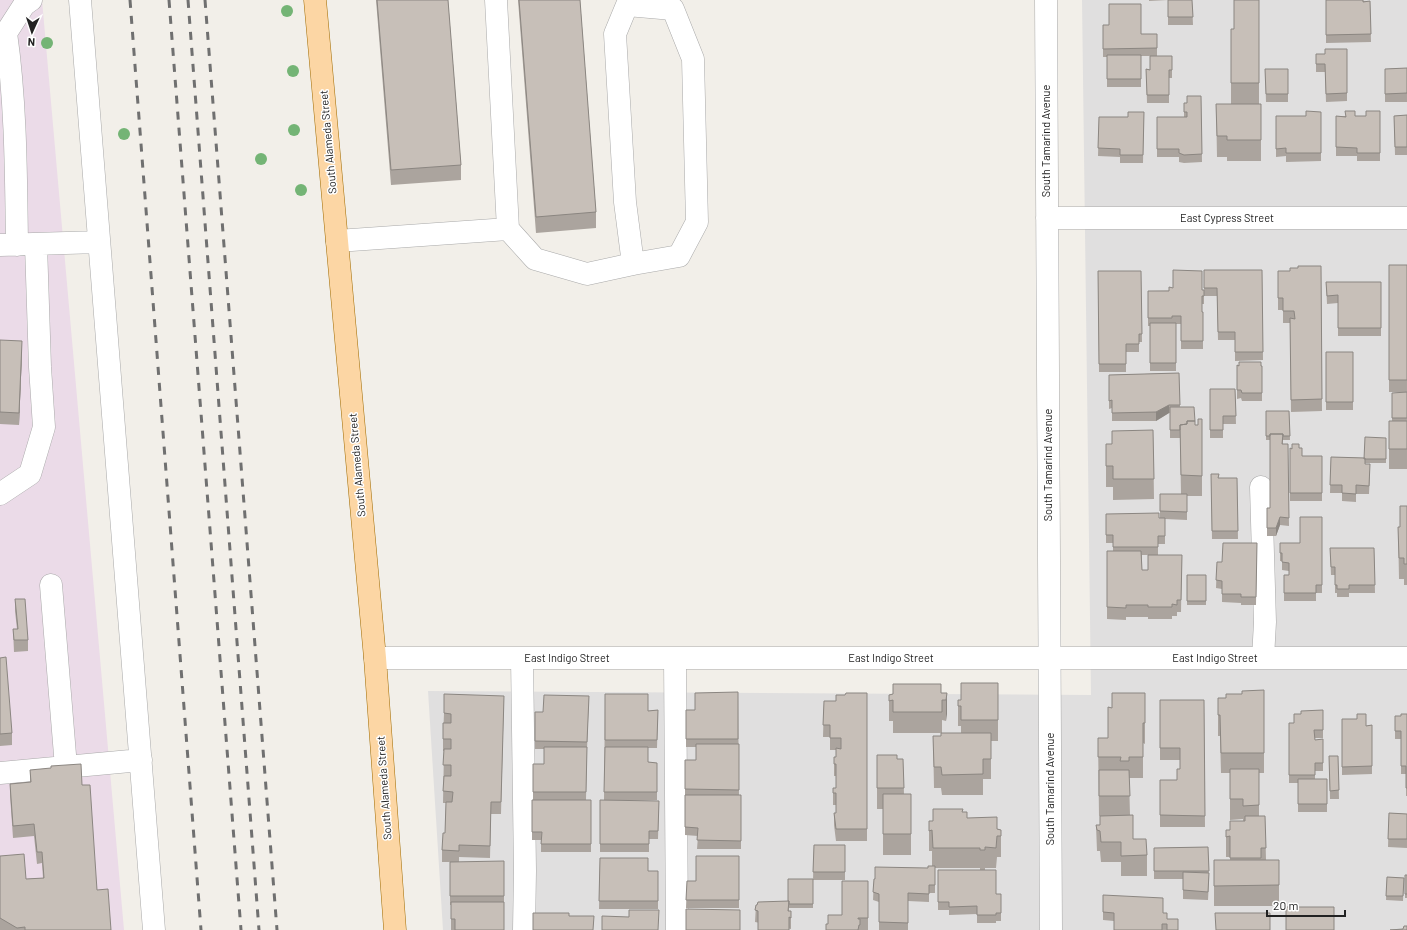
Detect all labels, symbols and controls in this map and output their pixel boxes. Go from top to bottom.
north arrow [12,12,52,52]
text: N [27,36,35,49]
street label: South Tamarind Avenue [1039,85,1052,197]
street label: South Alameda Street [316,90,339,194]
street label: East Cypress Street [1180,211,1274,224]
street label: South Tamarind Avenue [1041,409,1054,521]
street label: South Alameda Street [345,413,368,517]
street label: East Indigo Street [524,651,610,664]
street label: East Indigo Street [848,651,934,664]
street label: East Indigo Street [1172,651,1258,664]
street label: South Tamarind Avenue [1043,733,1056,845]
street label: South Alameda Street [373,736,394,840]
scale bar [1267,892,1345,918]
text: 20 m [1273,898,1299,912]

